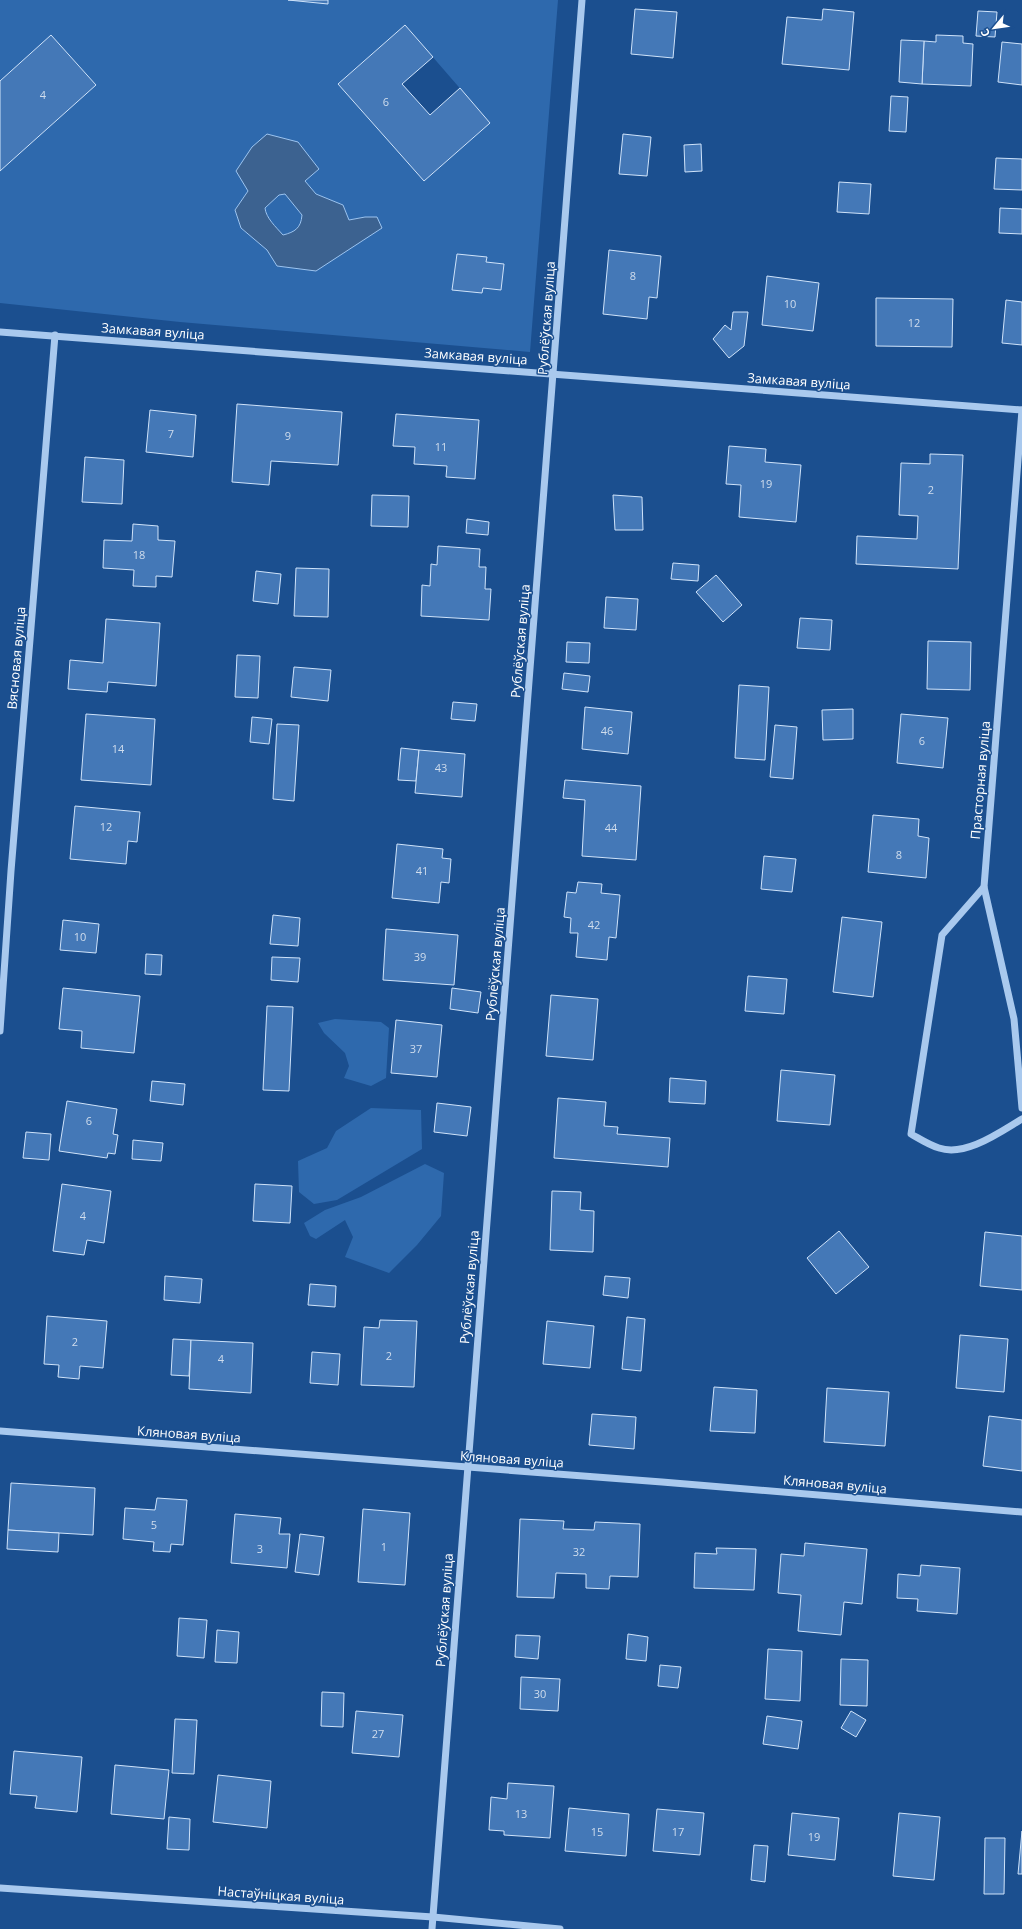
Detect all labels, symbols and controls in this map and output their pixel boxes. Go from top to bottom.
north arrow [974,8,1014,48]
text: С [977,26,993,40]
house number: 4 [40,87,47,102]
house number: 6 [383,94,389,109]
street label: Рублёўская вуліца [533,260,559,376]
house number: 8 [630,268,636,283]
house number: 10 [784,296,796,311]
house number: 12 [908,315,920,330]
street label: Замкавая вуліца [101,318,205,344]
street label: Замкавая вуліца [424,343,528,369]
street label: Замкавая вуліца [747,368,851,394]
house number: 7 [168,426,174,441]
house number: 9 [285,428,291,443]
house number: 11 [435,439,447,454]
house number: 19 [760,476,772,491]
house number: 2 [928,482,934,497]
house number: 18 [133,547,145,562]
street label: Рублёўская вуліца [506,583,534,699]
street label: Вясновая вуліца [3,606,29,710]
street label: Прасторная вуліца [966,720,994,840]
house number: 46 [601,723,613,738]
house number: 6 [919,733,925,748]
house number: 14 [112,741,125,756]
house number: 43 [435,760,447,775]
house number: 12 [100,819,112,834]
house number: 44 [605,820,618,835]
house number: 8 [896,847,902,862]
house number: 41 [416,863,428,878]
street label: Рублёўская вуліца [481,906,509,1022]
house number: 42 [588,917,600,932]
house number: 10 [74,929,86,944]
house number: 39 [414,949,426,964]
house number: 37 [410,1041,422,1056]
house number: 6 [86,1113,92,1128]
house number: 4 [80,1208,87,1223]
street label: Рублёўская вуліца [455,1229,483,1345]
house number: 2 [72,1334,78,1349]
house number: 2 [386,1348,392,1363]
house number: 4 [218,1351,225,1366]
street label: Кляновая вуліца [137,1421,241,1447]
street label: Кляновая вуліца [460,1446,564,1472]
street label: Кляновая вуліца [782,1471,888,1497]
house number: 5 [151,1517,157,1532]
house number: 1 [381,1539,387,1554]
house number: 3 [257,1541,263,1556]
house number: 32 [573,1544,585,1559]
street label: Рублёўская вуліца [431,1552,457,1668]
house number: 30 [534,1686,546,1701]
house number: 27 [372,1726,384,1741]
house number: 13 [515,1806,527,1821]
house number: 15 [591,1824,603,1839]
house number: 17 [672,1824,684,1839]
house number: 19 [808,1829,820,1844]
street label: Настаўніцкая вуліца [217,1882,345,1908]

